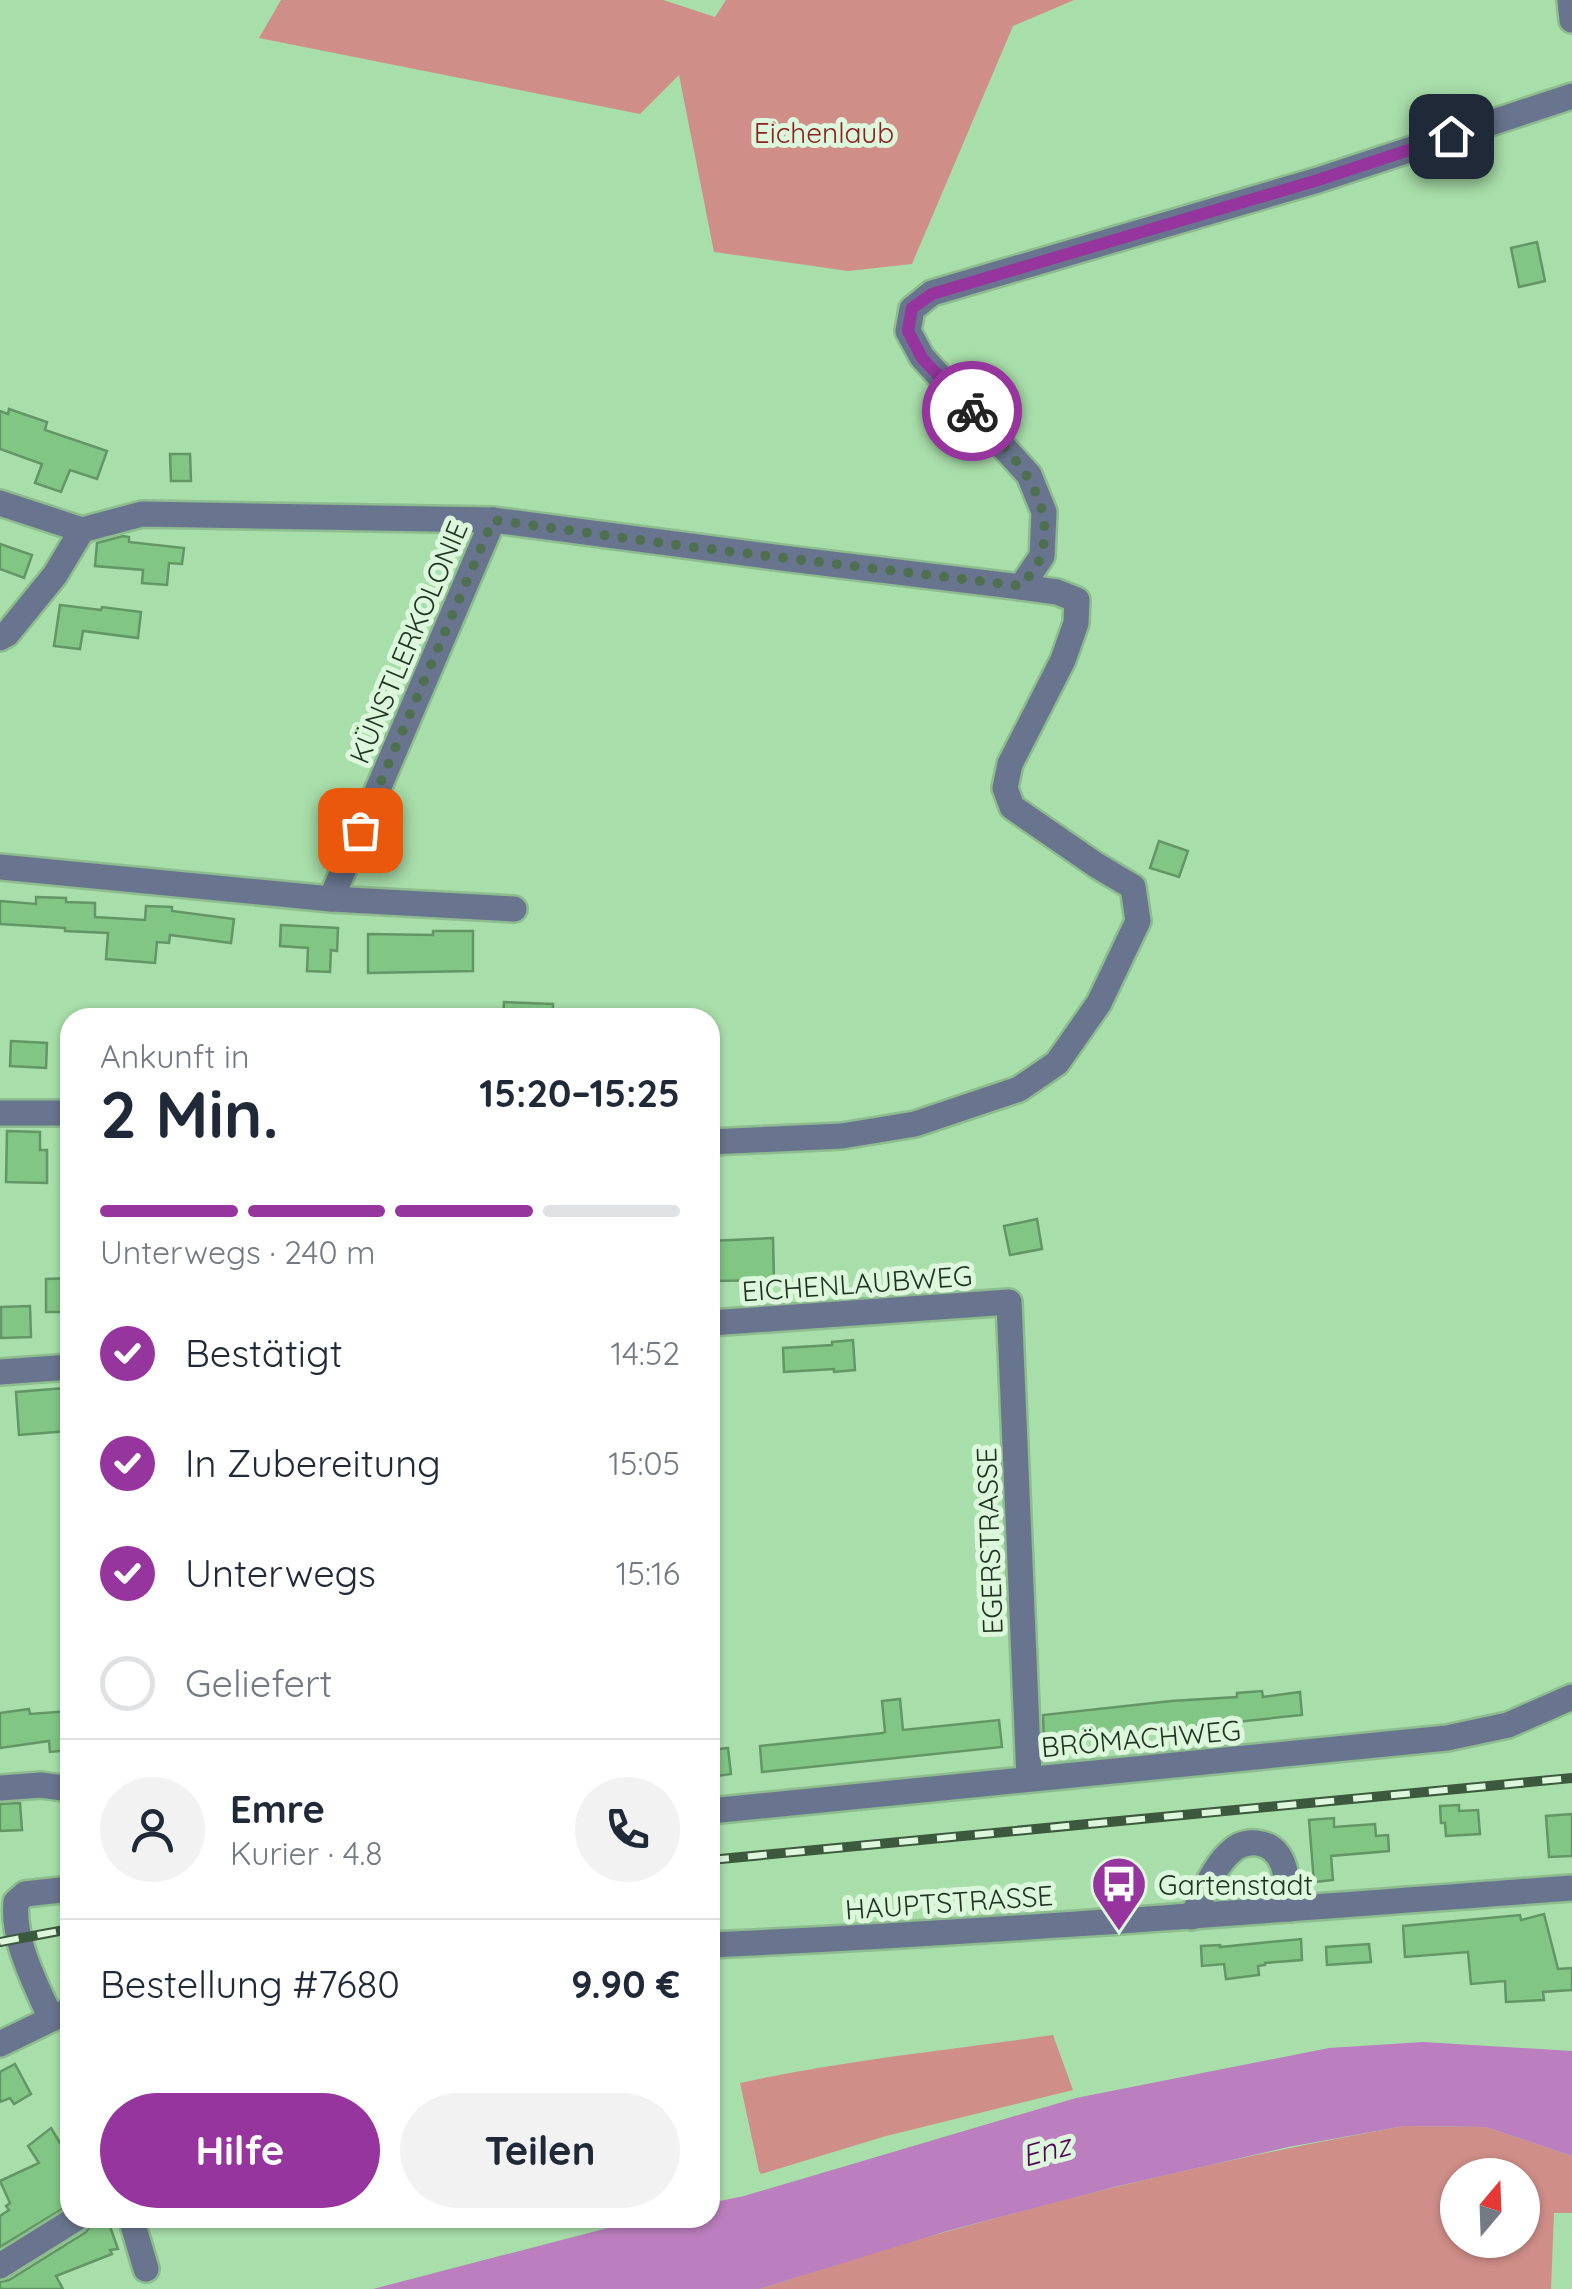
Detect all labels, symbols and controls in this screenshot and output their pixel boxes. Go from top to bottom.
pin [1409,94,1494,179]
icon: home [1424,109,1479,164]
park label: Eichenlaub [754,115,894,150]
courier [922,361,1022,461]
icon: bike [945,384,1000,439]
street label: KÜNSTLERKOLONIE [341,516,475,768]
pin [318,788,403,873]
icon: bag [333,803,388,858]
text: Ankunft in [100,1036,249,1076]
text: 15:20–15:25 [479,1069,680,1117]
text: 2 Min. [100,1073,279,1154]
text: Unterwegs · 240 m [100,1232,375,1272]
street label: EICHENLAUBWEG [741,1257,973,1309]
icon: check [100,1326,155,1381]
text: Bestätigt [185,1329,343,1377]
text: 14:52 [611,1333,680,1373]
icon: check [100,1436,155,1491]
text: In Zubereitung [185,1439,441,1487]
text: 15:05 [608,1443,680,1483]
street label: EGERSTRASSE [968,1447,1010,1635]
icon: check [100,1546,155,1601]
text: Unterwegs [185,1549,376,1597]
text: 15:16 [616,1553,680,1593]
text: Geliefert [185,1659,332,1707]
street label: BRÖMACHWEG [1040,1712,1242,1764]
button: person [100,1777,205,1882]
button: phone [575,1777,680,1882]
text: Emre [230,1785,325,1833]
text: Kurier · 4.8 [230,1833,383,1873]
bus stop icon: Gartenstadt [1089,1854,1149,1933]
place label: Gartenstadt [1158,1867,1313,1902]
street label: HAUPTSTRASSE [844,1877,1054,1927]
text: Bestellung #7680 [100,1960,400,2008]
text: 9.90 € [571,1960,680,2008]
button: Hilfe [100,2093,380,2208]
button: Teilen [400,2093,680,2208]
water label: Enz [1018,2125,1077,2175]
north arrow [1440,2158,1540,2258]
map controls [1440,2158,1540,2258]

